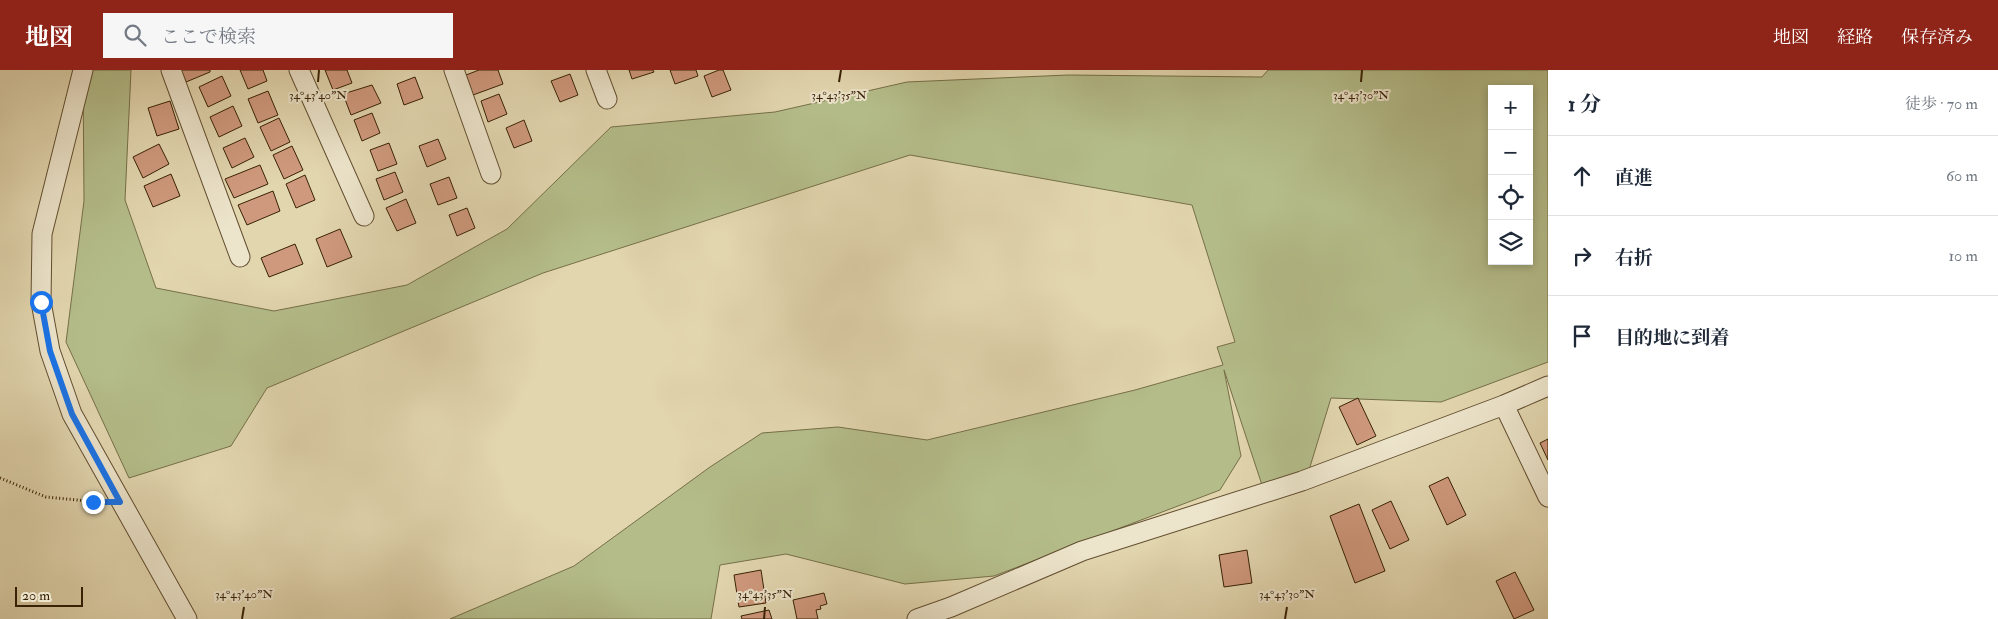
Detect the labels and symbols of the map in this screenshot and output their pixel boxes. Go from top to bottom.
text: 34°43'40"N [289,88,347,103]
text: 34°43'35"N [811,88,867,103]
text: 34°43'30"N [1333,88,1389,103]
route start [30,291,53,314]
route end [82,491,105,514]
scale bar [15,584,82,607]
text: 34°43'40"N [215,587,273,602]
text: 34°43'35"N [737,587,793,602]
text: 34°43'30"N [1259,587,1315,602]

